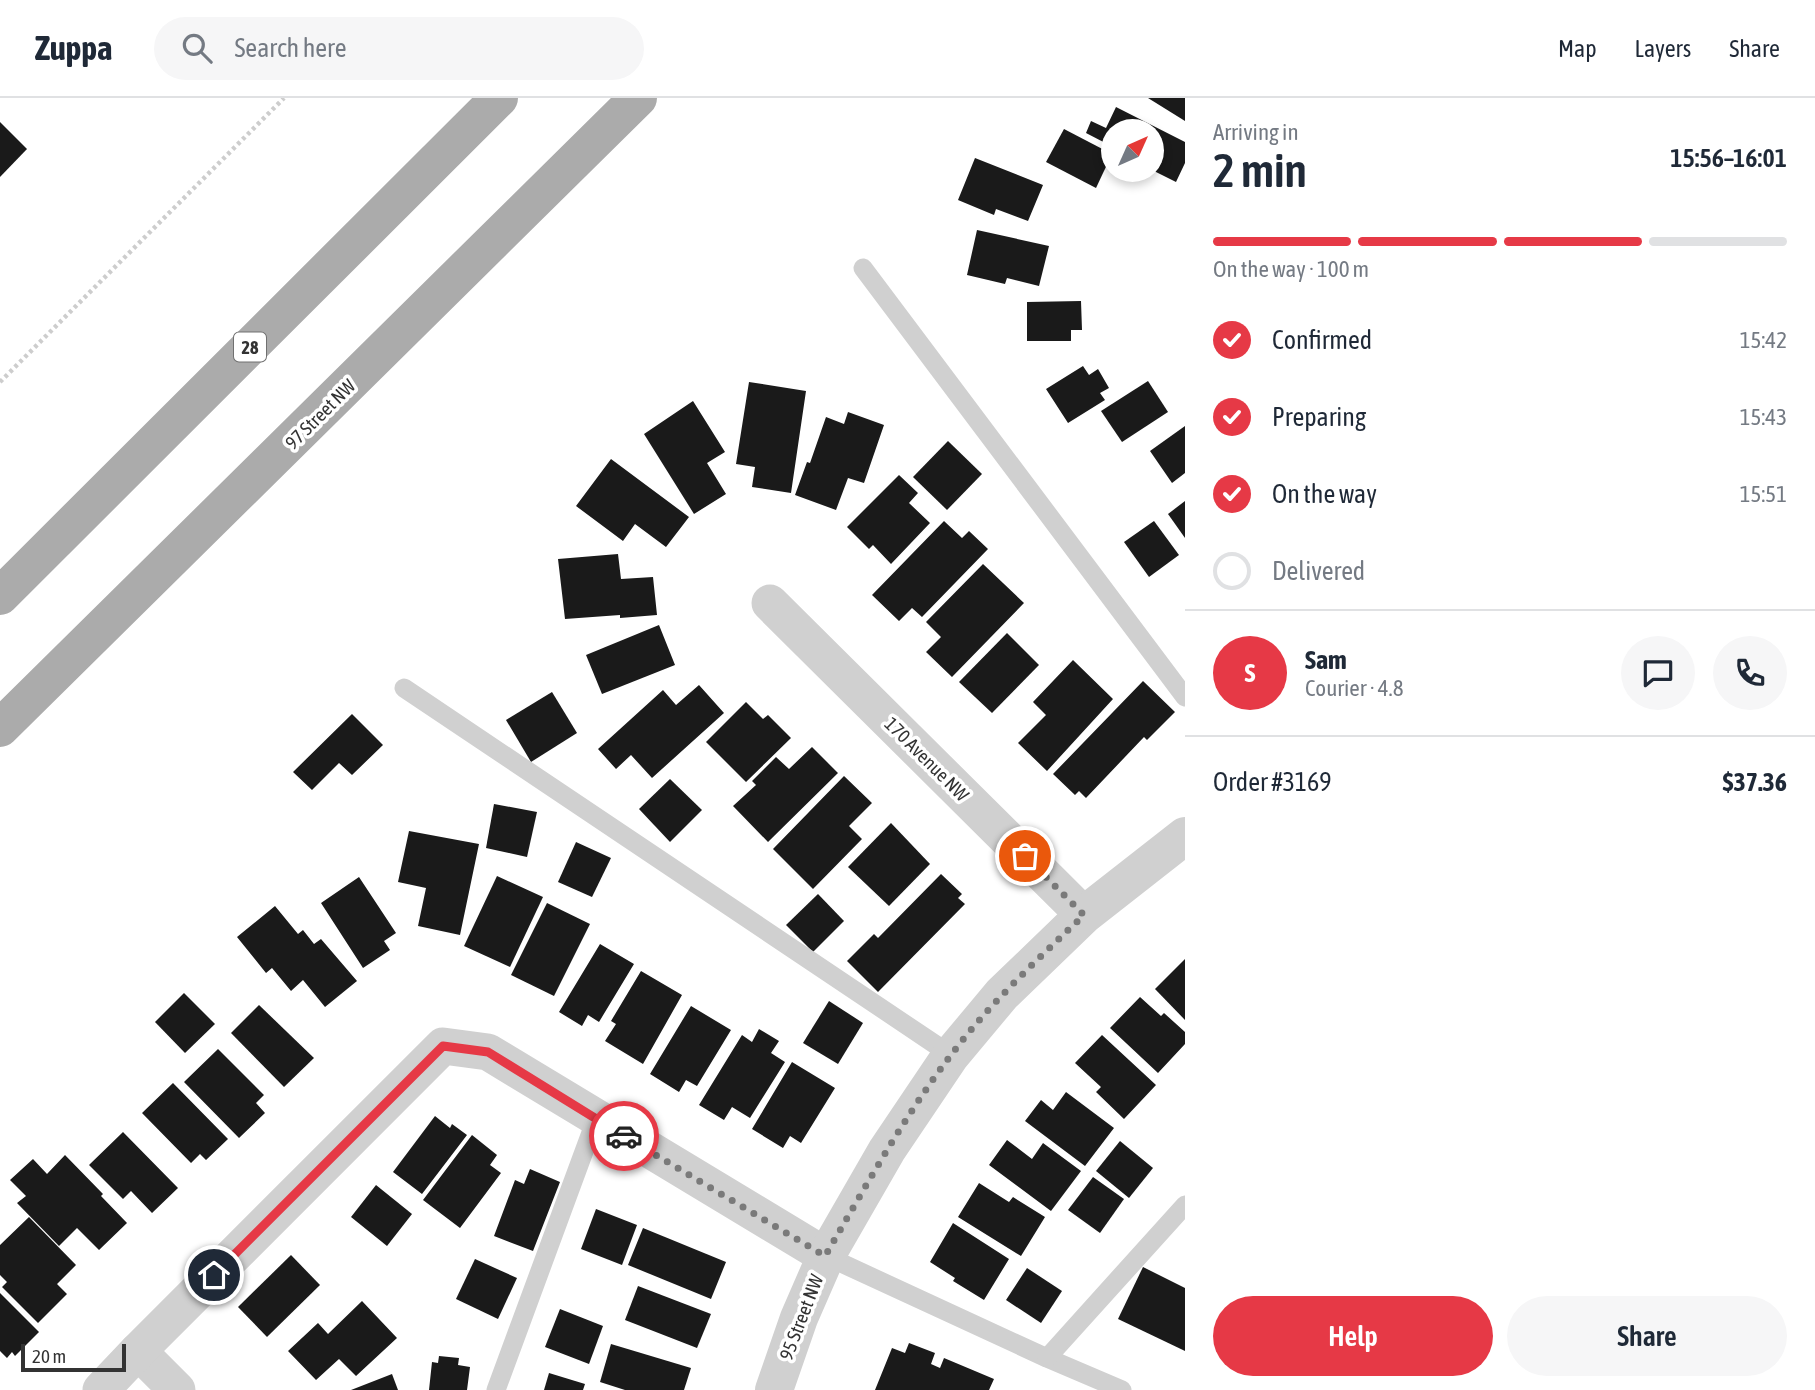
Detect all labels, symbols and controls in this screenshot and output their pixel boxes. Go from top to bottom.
search box [154,17,644,80]
text: Zuppa [35,29,112,67]
icon: search [178,29,216,67]
text: Search here [234,33,347,63]
text: Map [1558,35,1597,62]
text: Layers [1635,35,1691,62]
text: Share [1729,35,1780,62]
north arrow [1101,119,1164,182]
map controls [1101,119,1164,182]
text: Arriving in [1213,119,1299,145]
text: 15:56–16:01 [1670,143,1787,173]
text: 2 min [1213,144,1307,197]
text: On the way · 100 m [1213,256,1369,282]
icon: check [1213,321,1251,359]
text: Confirmed [1272,325,1372,355]
text: 15:42 [1740,327,1787,353]
road number: 28 [234,332,266,362]
street label: 97 Street NW [280,374,360,454]
icon: check [1213,398,1251,436]
text: Preparing [1272,402,1366,432]
text: 15:43 [1740,404,1787,430]
icon: check [1213,475,1251,513]
text: On the way [1272,479,1377,509]
text: 15:51 [1740,481,1787,507]
text: Delivered [1272,556,1365,586]
button: chat [1621,636,1695,710]
button: phone [1713,636,1787,710]
text: Sam [1305,645,1347,675]
text: S [1245,658,1255,688]
text: Courier · 4.8 [1305,675,1404,701]
street label: 170 Avenue NW [880,712,974,806]
text: Order #3169 [1213,767,1332,797]
text: $37.36 [1723,767,1787,797]
pin [995,826,1055,886]
icon: bag [1006,837,1044,875]
courier [589,1101,659,1171]
icon: car [605,1117,643,1155]
pin [184,1245,244,1305]
icon: home [195,1256,233,1294]
street label: 95 Street NW [775,1271,827,1363]
button: Help [1213,1296,1493,1376]
button: Share [1507,1296,1787,1376]
scale bar [21,1341,126,1373]
text: 20 m [32,1345,66,1367]

